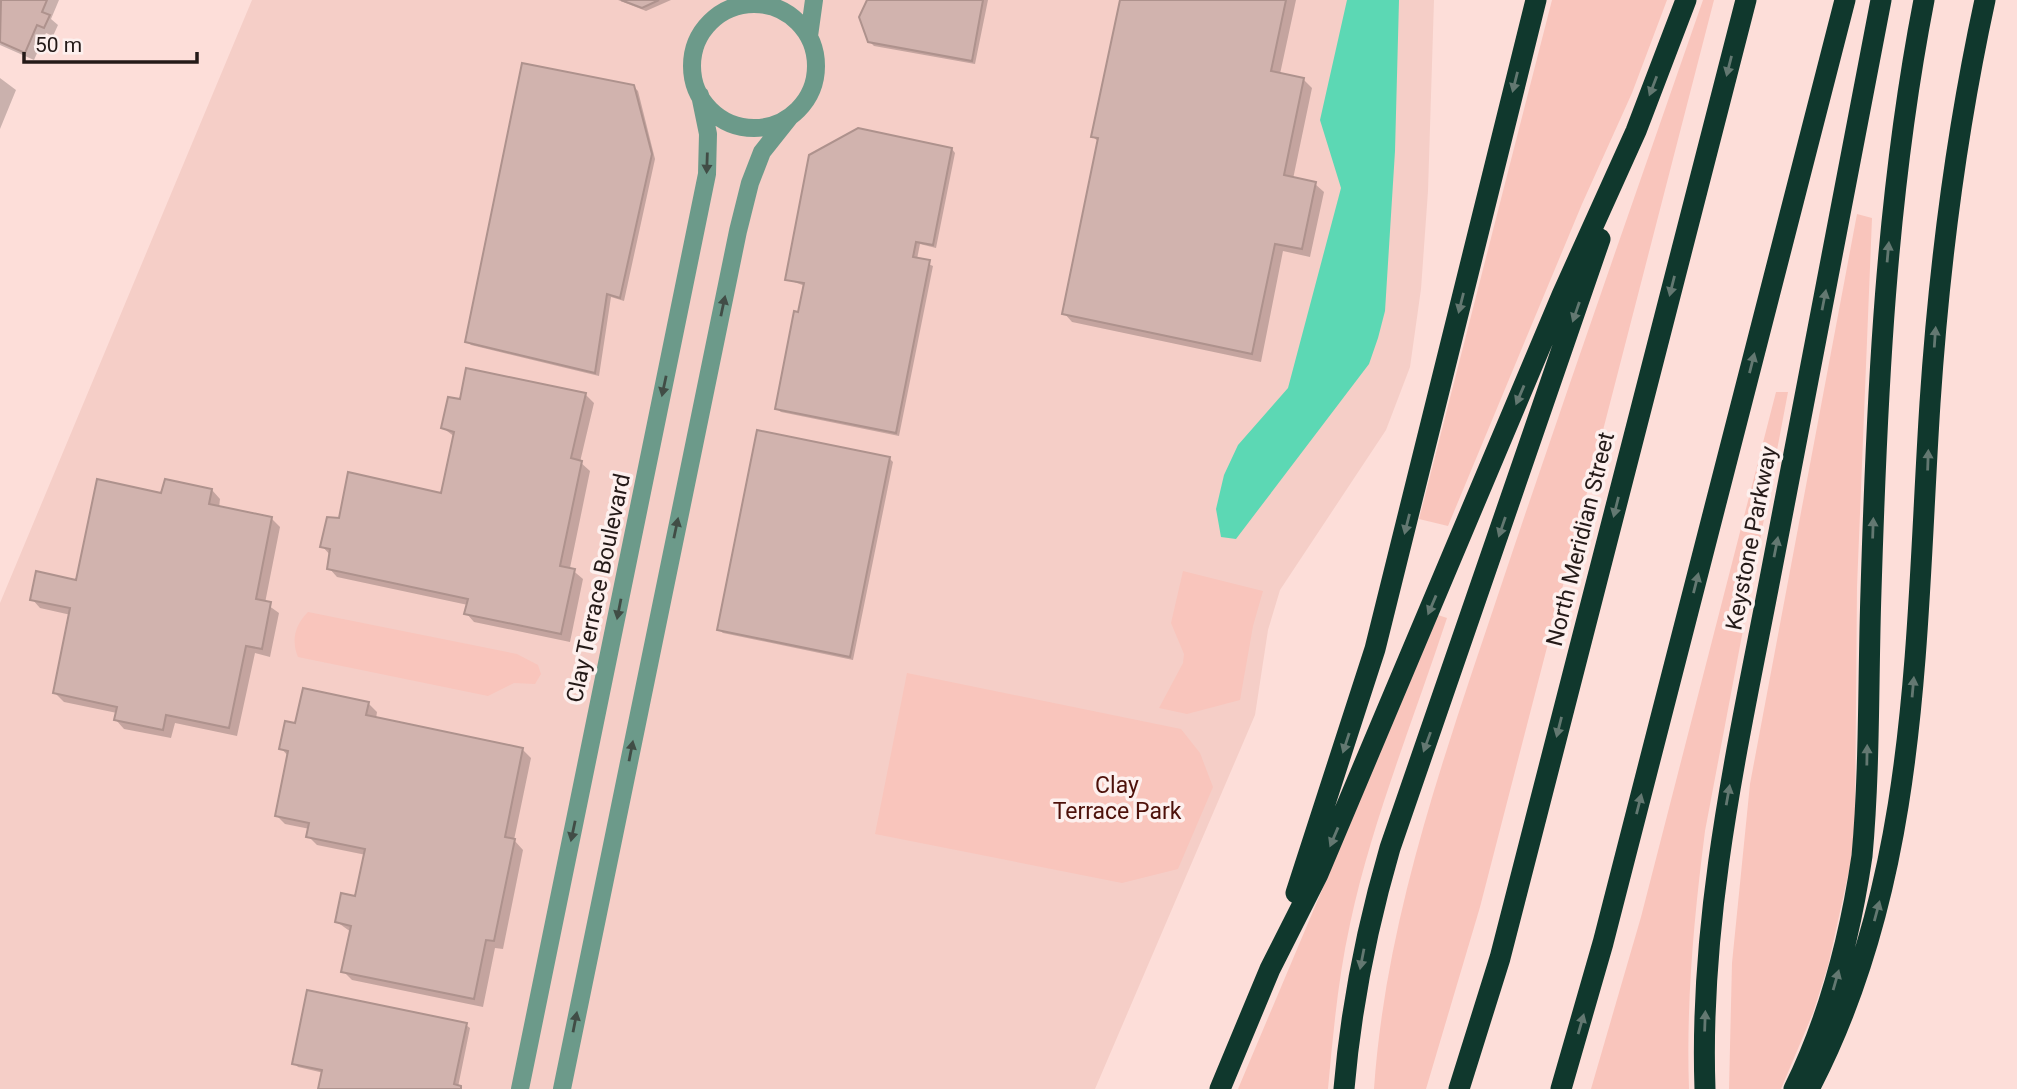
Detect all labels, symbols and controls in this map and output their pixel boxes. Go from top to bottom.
scale bar [24,21,198,65]
text: 50 m [35,33,82,57]
one-way arrow [1723,55,1734,77]
one-way arrow [1509,71,1520,93]
one-way arrow [1647,76,1658,97]
one-way arrow [701,152,713,174]
one-way arrow [1882,241,1893,263]
one-way arrow [1666,276,1677,298]
one-way arrow [1818,289,1829,311]
one-way arrow [1455,292,1466,314]
one-way arrow [717,295,728,317]
one-way arrow [1570,301,1581,322]
one-way arrow [1930,326,1941,348]
one-way arrow [1747,352,1758,374]
one-way arrow [659,375,670,397]
one-way arrow [1514,385,1526,405]
street label: North Meridian Street [1541,429,1620,649]
street label: Keystone Parkway [1720,444,1783,632]
one-way arrow [1923,449,1934,471]
street label: Clay Terrace Boulevard [561,471,636,705]
one-way arrow [1610,496,1621,518]
one-way arrow [1401,513,1412,535]
one-way arrow [1496,516,1507,537]
one-way arrow [671,517,682,539]
one-way arrow [1867,517,1879,539]
one-way arrow [1771,536,1782,558]
one-way arrow [1691,572,1702,594]
one-way arrow [1426,595,1437,616]
one-way arrow [613,598,624,620]
one-way arrow [1908,676,1919,698]
one-way arrow [1553,716,1564,738]
one-way arrow [1422,731,1433,752]
one-way arrow [1340,733,1351,754]
one-way arrow [625,740,636,762]
one-way arrow [1861,744,1873,766]
park label: Clay Terrace Park [1053,772,1182,825]
one-way arrow [1723,784,1734,806]
one-way arrow [1634,793,1645,815]
one-way arrow [567,820,578,842]
one-way arrow [1328,827,1339,848]
one-way arrow [1872,900,1883,922]
one-way arrow [1356,948,1367,970]
one-way arrow [1832,969,1842,990]
one-way arrow [1699,1010,1710,1032]
one-way arrow [570,1011,581,1033]
one-way arrow [1577,1013,1587,1034]

